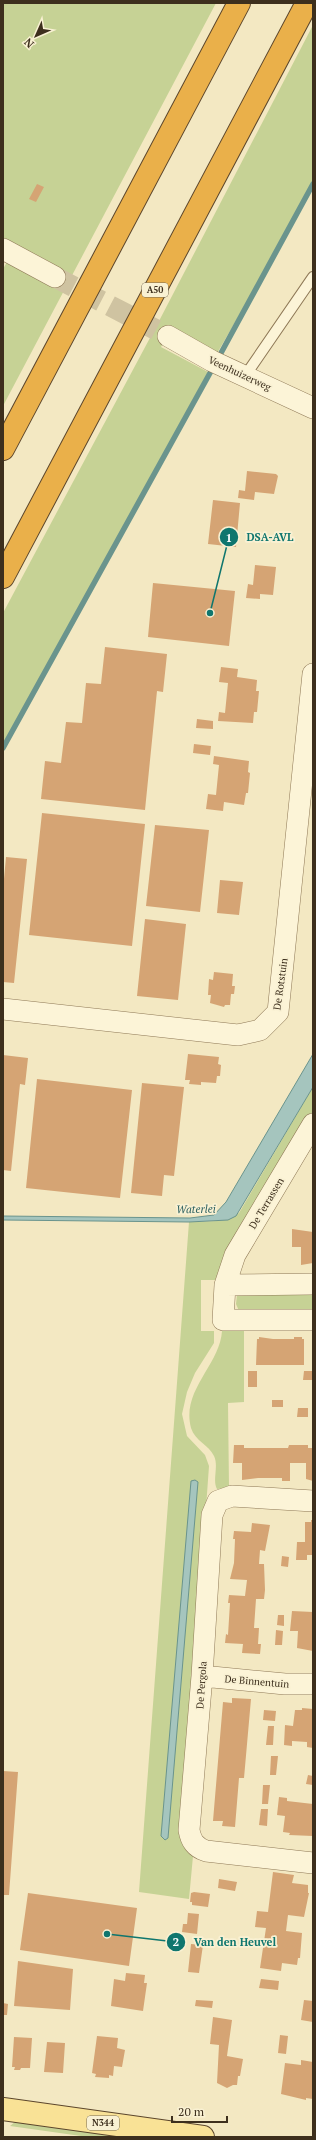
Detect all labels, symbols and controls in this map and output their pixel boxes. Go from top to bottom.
north arrow [16,16,56,56]
text: N [21,35,37,51]
road number: A50 [142,283,168,297]
street label: Veenhuizerweg [206,353,274,394]
callout: DSA-AVL [219,526,302,549]
text: 1 [226,530,232,545]
text: DSA-AVL [246,530,294,544]
street label: De Rotstuin [270,957,291,1011]
street label: De Terrassen [246,1175,287,1231]
water label: Waterlei [176,1202,216,1216]
street label: De Pergola [193,1661,210,1709]
street label: De Binnentuin [224,1672,290,1691]
callout: Van den Heuvel [166,1930,284,1953]
text: 2 [173,1934,180,1949]
text: Van den Heuvel [194,1935,277,1949]
scale bar [172,2098,227,2124]
text: 20 m [178,2104,205,2119]
road number: N344 [87,2116,119,2130]

